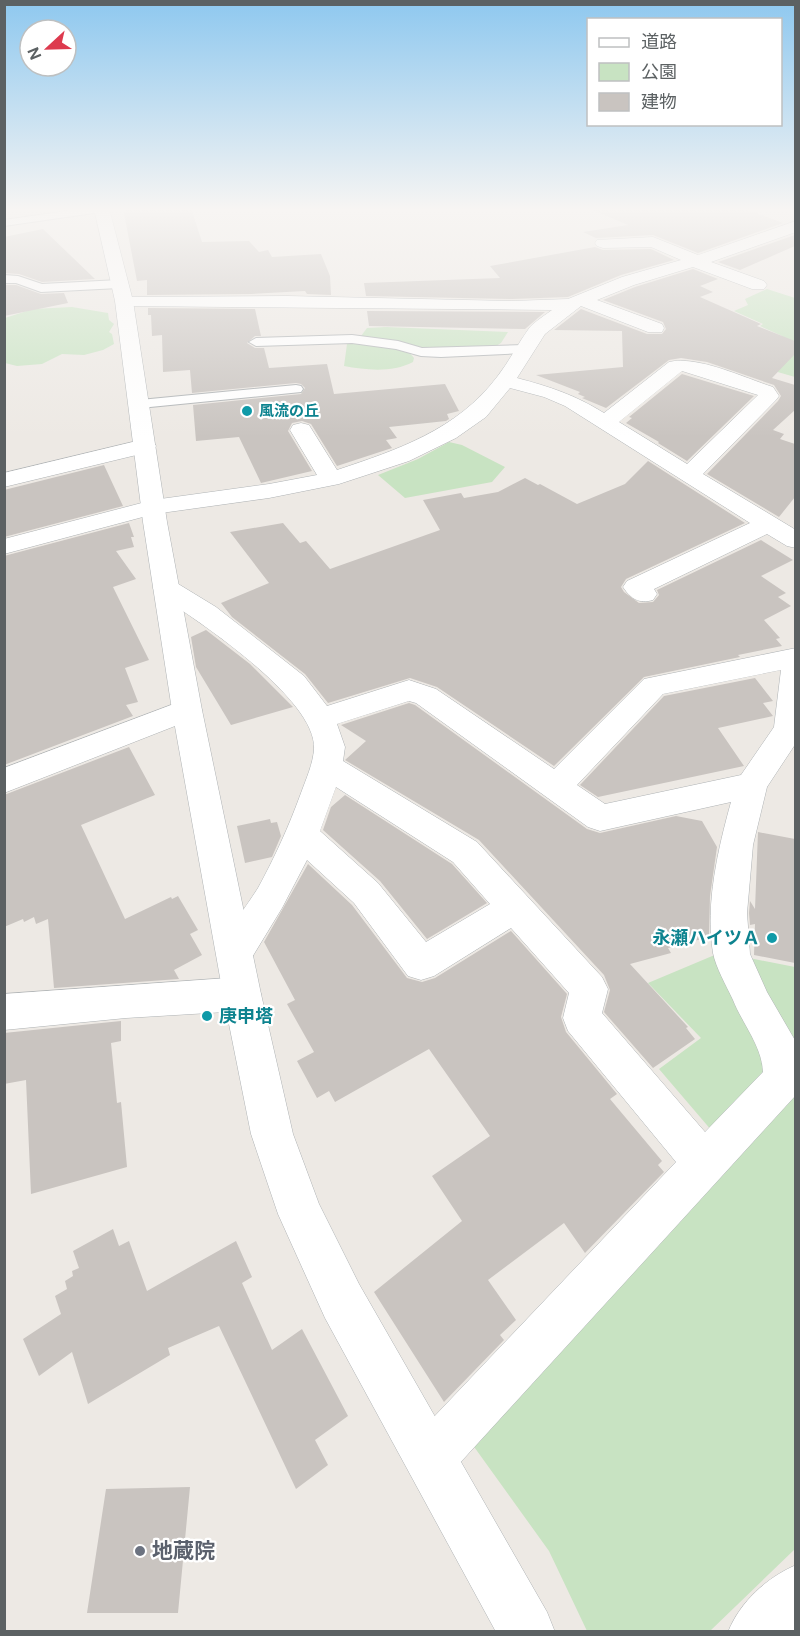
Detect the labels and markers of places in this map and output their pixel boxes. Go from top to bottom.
place label: 風流の丘 [259,401,319,421]
marker: 風流の丘 [240,404,254,418]
place label: 永瀬ハイツＡ [652,926,760,950]
marker: 永瀬ハイツＡ [765,931,779,945]
place label: 庚申塔 [219,1004,273,1028]
marker: 庚申塔 [200,1009,214,1023]
place label: 地蔵院 [152,1537,215,1565]
marker: 地蔵院 [133,1544,147,1558]

